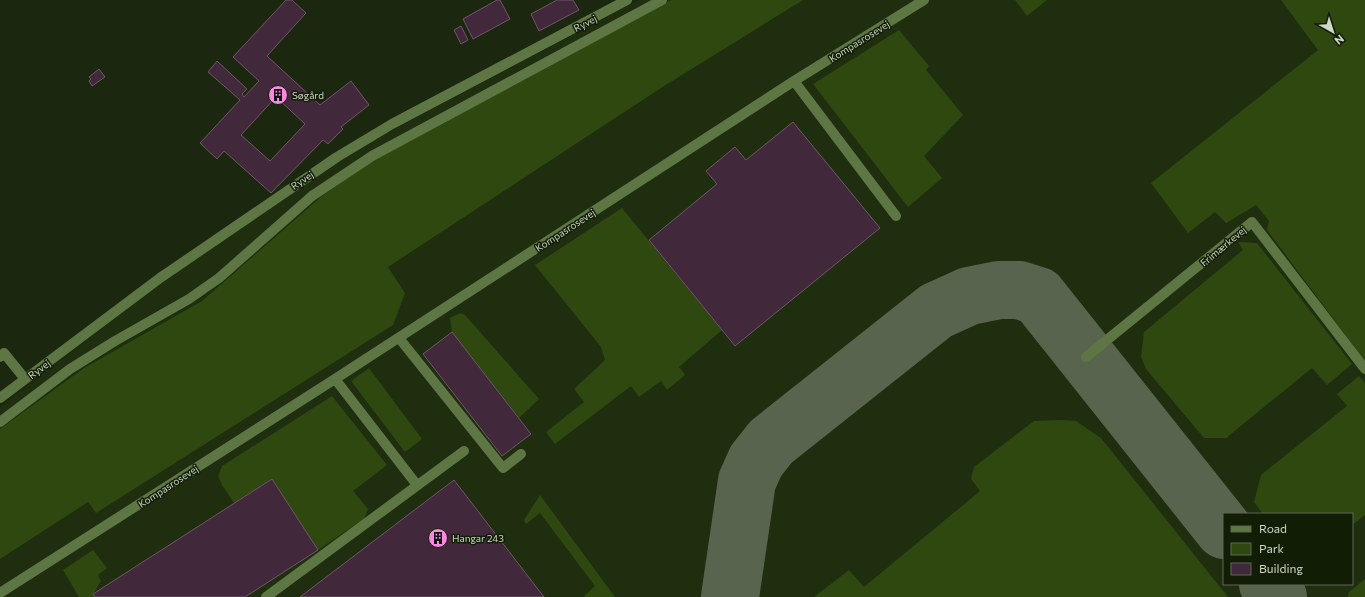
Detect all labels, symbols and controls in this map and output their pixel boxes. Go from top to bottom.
street label: Ryvej [571,12,599,34]
north arrow [1313,12,1353,52]
street label: Kompasrosevej [827,18,891,64]
text: N [1332,33,1347,48]
building icon: Søgård [267,84,289,106]
place label: Søgård [292,89,324,101]
street label: Ryvej [288,168,316,192]
street label: Kompasrosevej [533,206,597,254]
street label: Frimærkevej [1198,223,1248,269]
street label: Ryvej [26,357,52,381]
street label: Kompasrosevej [136,462,200,510]
legend [1223,513,1353,585]
text: Road [1259,521,1287,535]
building icon: Hangar 243 [427,527,449,549]
place label: Hangar 243 [452,532,504,544]
text: Park [1259,541,1285,555]
text: Building [1259,561,1303,575]

